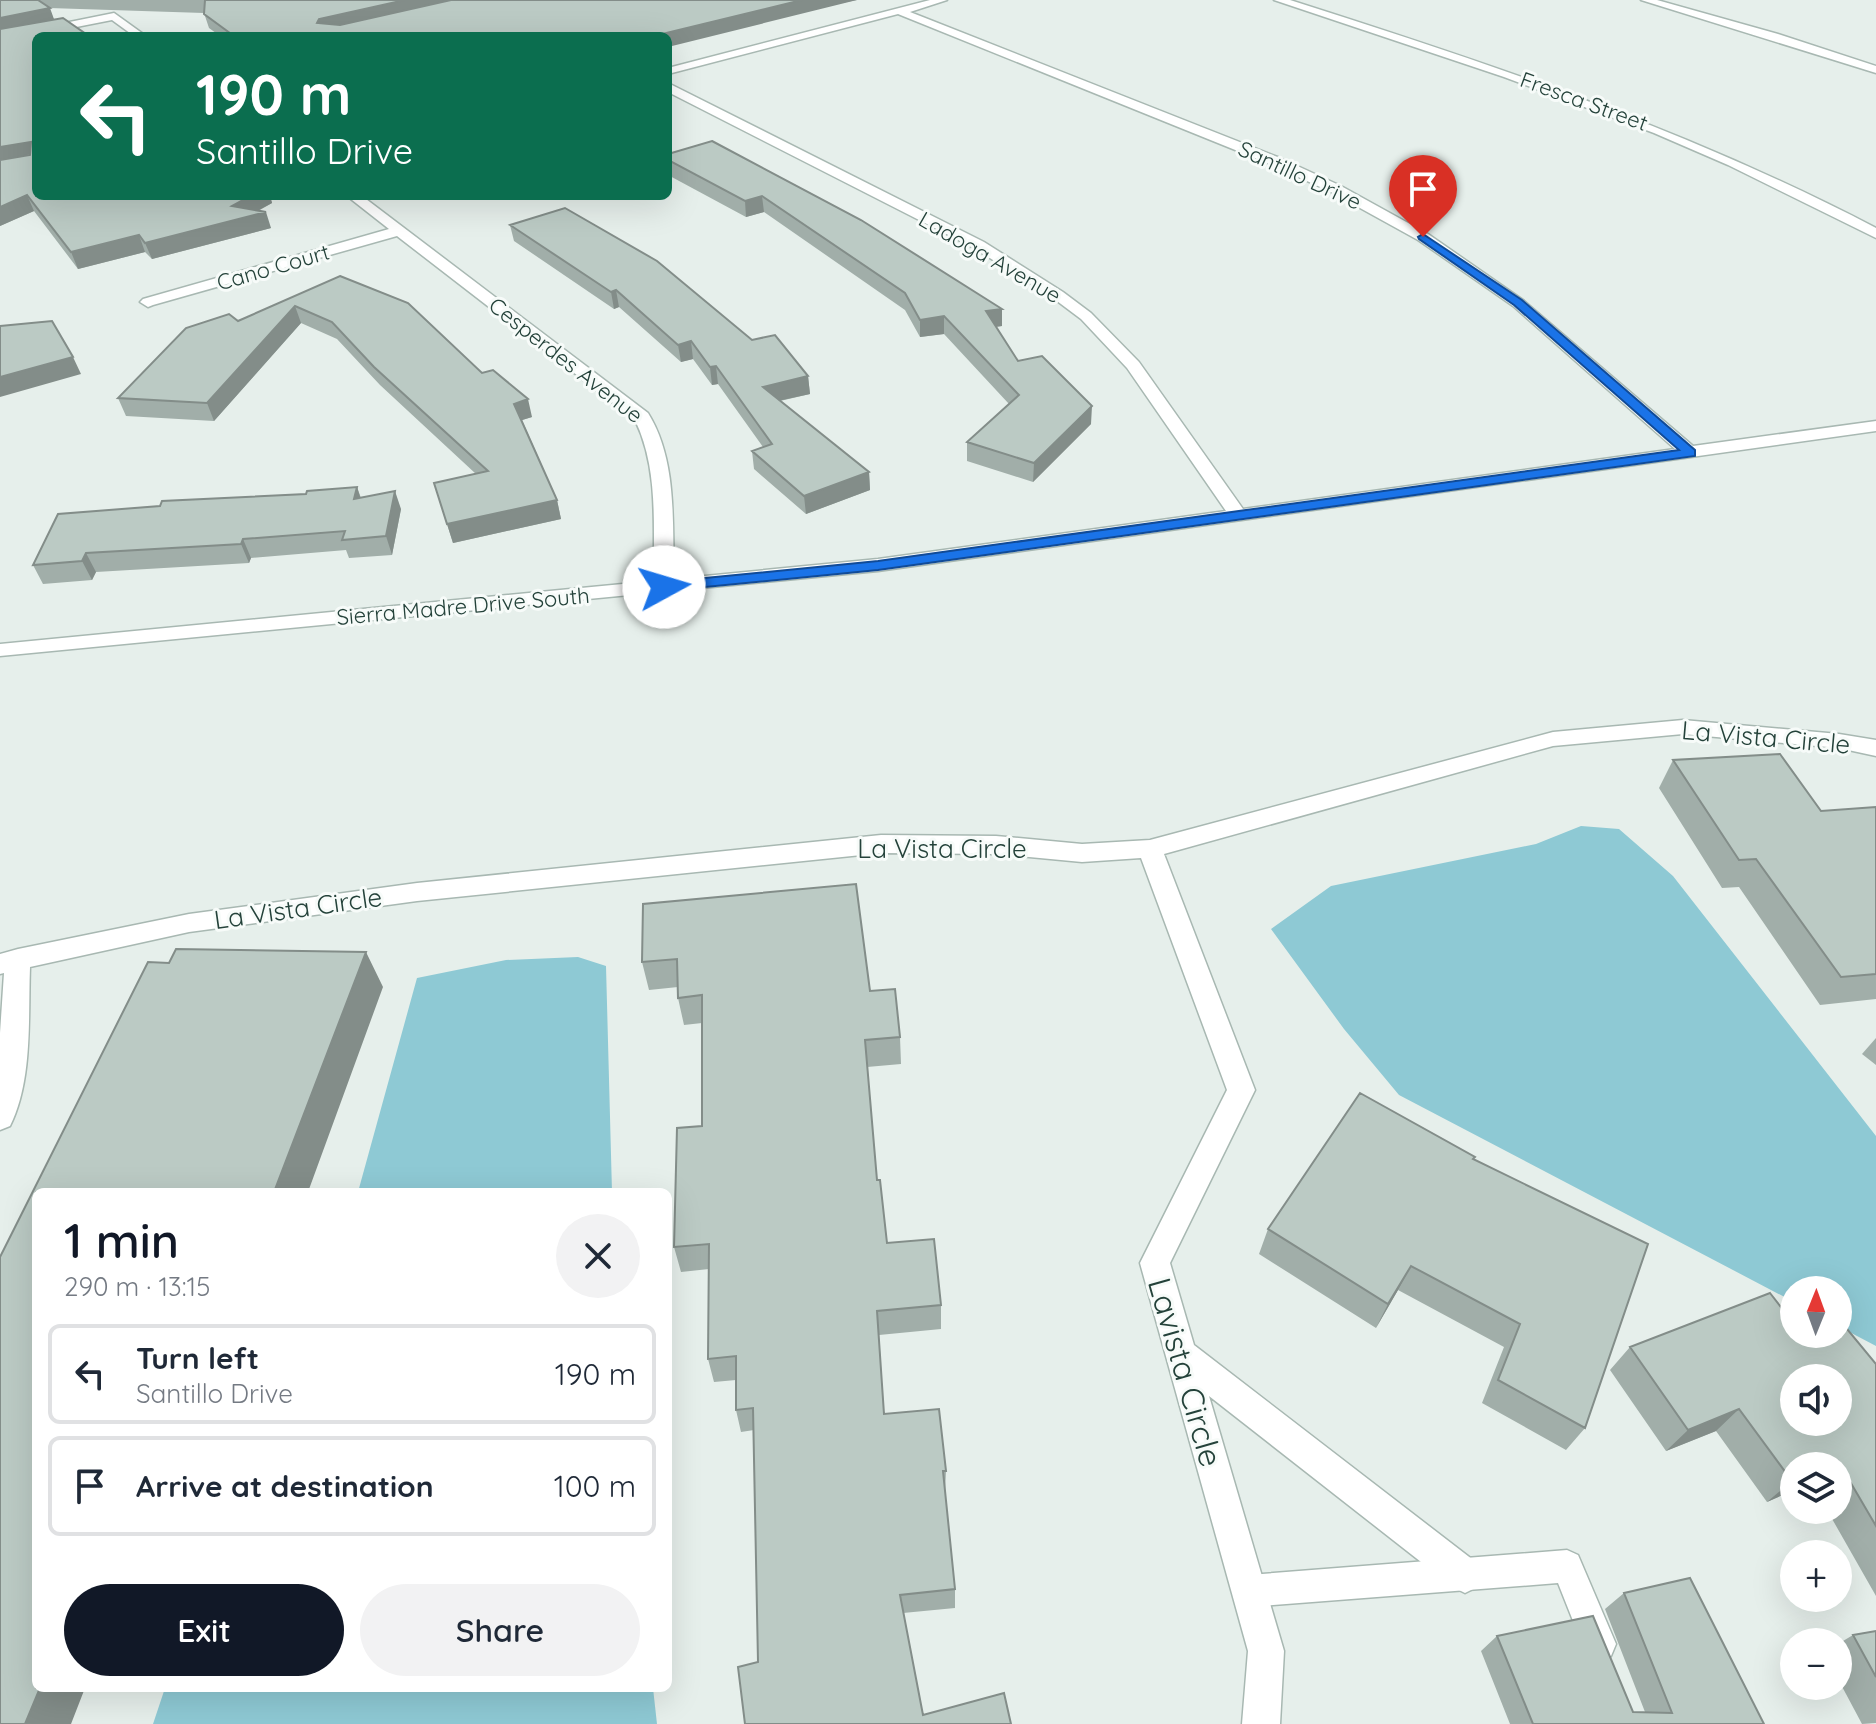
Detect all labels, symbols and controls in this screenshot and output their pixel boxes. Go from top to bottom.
text: 190 m [196,59,351,129]
icon: left [64,64,168,168]
street label: Fresca Street [1516,65,1652,137]
text: Santillo Drive [196,128,413,173]
street label: Santillo Drive [1234,134,1366,216]
pin [1389,155,1457,237]
icon: arrive [1401,167,1445,211]
street label: Ladoga Avenue [914,205,1066,309]
street label: Cano Court [213,238,333,296]
street label: Cesperdes Avenue [483,291,649,429]
position arrow [622,545,706,629]
street label: Sierra Madre Drive South [335,581,591,631]
street label: La Vista Circle [1680,713,1852,761]
street label: La Vista Circle [857,832,1027,865]
street label: La Vista Circle [212,880,384,936]
text: 1 min [64,1210,179,1270]
button: close [556,1214,640,1298]
text: 290 m · 13:15 [64,1270,210,1303]
street label: Lavista Circle [1140,1273,1232,1471]
north arrow [1780,1276,1852,1348]
map controls [1780,1276,1852,1700]
text: Turn left [136,1339,259,1377]
icon: left [68,1352,112,1396]
text: 190 m [555,1355,636,1393]
button: sound [1780,1364,1852,1436]
text: Santillo Drive [136,1377,293,1410]
button: layers [1780,1452,1852,1524]
icon: arrive [68,1464,112,1508]
text: Arrive at destination [136,1467,434,1505]
text: 100 m [554,1467,636,1505]
button: + [1780,1540,1852,1612]
button: Exit [64,1584,344,1676]
button: Share [360,1584,640,1676]
button: − [1780,1628,1852,1700]

